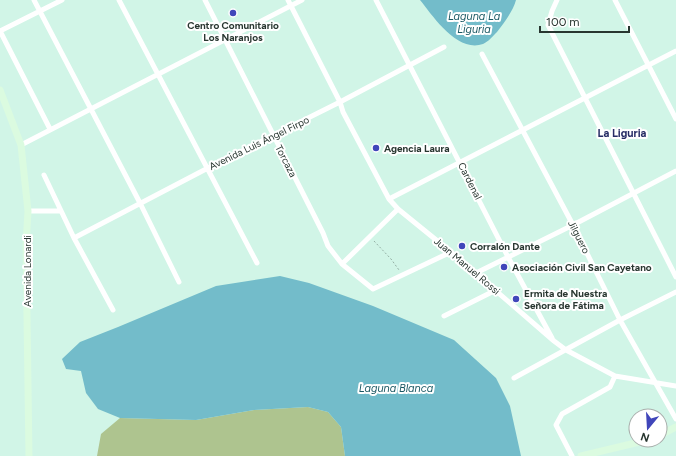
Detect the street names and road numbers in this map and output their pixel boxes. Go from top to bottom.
street label: Avenida Luis Ángel Firpo [207,113,311,173]
street label: Torcaza [272,143,300,179]
street label: Cardenal [455,160,485,202]
street label: Jilguero [565,218,593,256]
street label: Avenida Lonardi [21,235,34,307]
street label: Juan Manuel Rossi [431,235,503,297]

